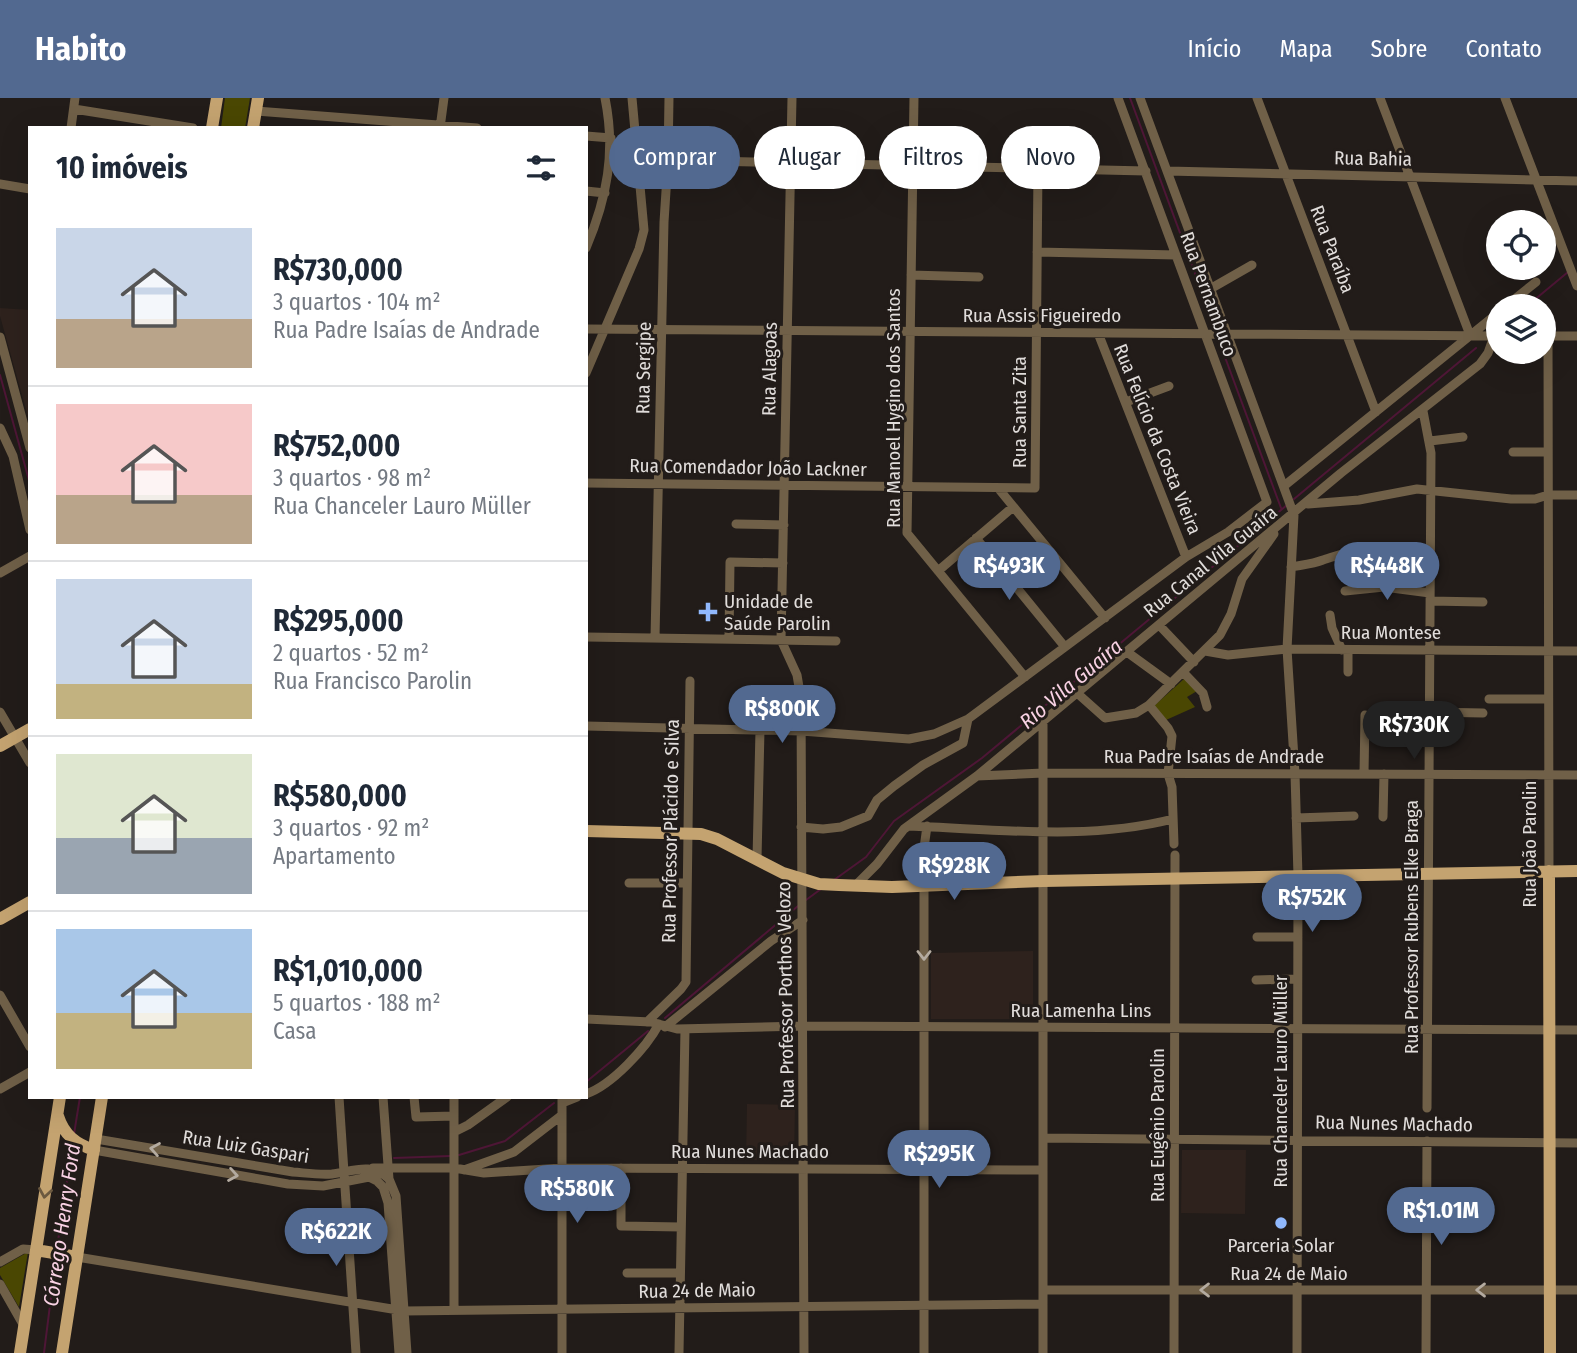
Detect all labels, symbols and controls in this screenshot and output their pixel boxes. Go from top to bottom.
text: Habito [35,29,126,69]
text: Início [1188,35,1241,63]
text: Mapa [1279,35,1333,63]
text: Sobre [1371,35,1427,63]
text: Contato [1465,35,1542,63]
chip: Comprar [609,126,740,189]
chip: Alugar [754,126,865,189]
chip: Filtros [879,126,987,189]
chip: Novo [1001,126,1100,189]
street label: Rua Bahia [1334,146,1412,171]
icon: filters [522,149,560,187]
text: 10 imóveis [56,150,188,186]
street label: Rua Paraíba [1305,202,1360,296]
map controls [1486,210,1556,364]
button: locate [1486,210,1556,280]
street label: Rua Pernambuco [1175,229,1242,360]
text: R$730,000 [273,252,403,288]
icon: home [112,256,196,340]
text: 3 quartos · 104 m² [273,288,441,316]
street label: Rua Manoel Hygino dos Santos [882,288,905,528]
button: layers [1486,294,1556,364]
street label: Rua Assis Figueiredo [963,304,1121,327]
text: Rua Padre Isaías de Andrade [273,316,540,344]
street label: Rua Sergipe [631,322,656,414]
street label: Rua Alagoas [757,322,782,416]
street label: Rua Felício da Costa Vieira [1109,341,1206,538]
street label: Rua Santa Zita [1008,356,1031,468]
text: R$752,000 [273,428,400,464]
icon: home [112,432,196,516]
street label: Rua Comendador João Lackner [629,454,867,481]
text: 3 quartos · 98 m² [273,464,431,492]
text: Rua Chanceler Lauro Müller [273,492,531,520]
street label: Rua Canal Vila Guaíra [1139,501,1282,622]
pin: R$493K [952,542,1066,602]
pin: R$448K [1330,542,1444,602]
text: R$493K [973,551,1045,579]
text: R$448K [1350,551,1424,579]
place label: Unidade de Saúde Parolin [724,590,831,635]
marker: Unidade de Saúde Parolin [698,602,718,622]
text: R$295,000 [273,603,404,639]
icon: home [112,607,196,691]
street label: Rua Montese [1341,621,1441,644]
water label: Rio Vila Guaíra [1014,634,1128,734]
text: 2 quartos · 52 m² [273,639,429,667]
text: Rua Francisco Parolin [273,667,472,695]
pin: R$800K [725,686,839,745]
text: R$800K [745,694,819,722]
pin: R$730K [1357,702,1471,761]
text: R$730K [1379,710,1449,738]
street label: Rua Professor Plácido e Silva [657,719,684,943]
street label: Rua Padre Isaías de Andrade [1104,745,1324,768]
text: R$580,000 [273,778,407,814]
street label: Rua João Parolin [1518,780,1541,908]
icon: home [112,782,196,866]
street label: Rua Professor Rubens Elke Braga [1400,800,1423,1054]
text: 3 quartos · 92 m² [273,814,429,842]
text: Apartamento [273,842,396,870]
pin: R$928K [897,842,1011,902]
text: R$928K [918,851,990,879]
pin: R$752K [1255,874,1369,934]
street label: Rua Professor Porthos Velozo [772,881,799,1109]
text: R$752K [1278,883,1346,911]
one-way arrow [916,949,931,960]
text: R$1,010,000 [273,953,423,989]
icon: home [112,957,196,1041]
street label: Rua Chanceler Lauro Müller [1269,974,1292,1187]
text: 5 quartos · 188 m² [273,989,441,1017]
street label: Rua Lamenha Lins [1011,999,1151,1022]
text: Casa [273,1017,317,1045]
street label: Rua Eugênio Parolin [1146,1048,1169,1202]
street label: Rua Nunes Machado [1315,1111,1473,1136]
street label: Rua Luiz Gaspari [181,1125,311,1168]
pin: R$295K [882,1130,996,1190]
text: R$295K [903,1139,975,1167]
street label: Rua Nunes Machado [671,1140,829,1163]
water label: Córrego Henry Ford [38,1142,86,1308]
one-way arrow [149,1142,161,1157]
one-way arrow [227,1166,239,1181]
pin: R$580K [520,1166,634,1225]
text: R$580K [540,1174,614,1202]
one-way arrow [38,1187,53,1199]
pin: R$1.01M [1376,1188,1506,1247]
text: R$1.01M [1403,1196,1479,1224]
pin: R$622K [279,1208,393,1268]
marker: Parceria Solar [1273,1215,1289,1231]
text: R$622K [301,1217,371,1245]
place label: Parceria Solar [1228,1234,1335,1257]
street label: Rua 24 de Maio [1230,1262,1348,1285]
street label: Rua 24 de Maio [638,1278,756,1303]
one-way arrow [1199,1282,1209,1298]
one-way arrow [1475,1282,1486,1298]

